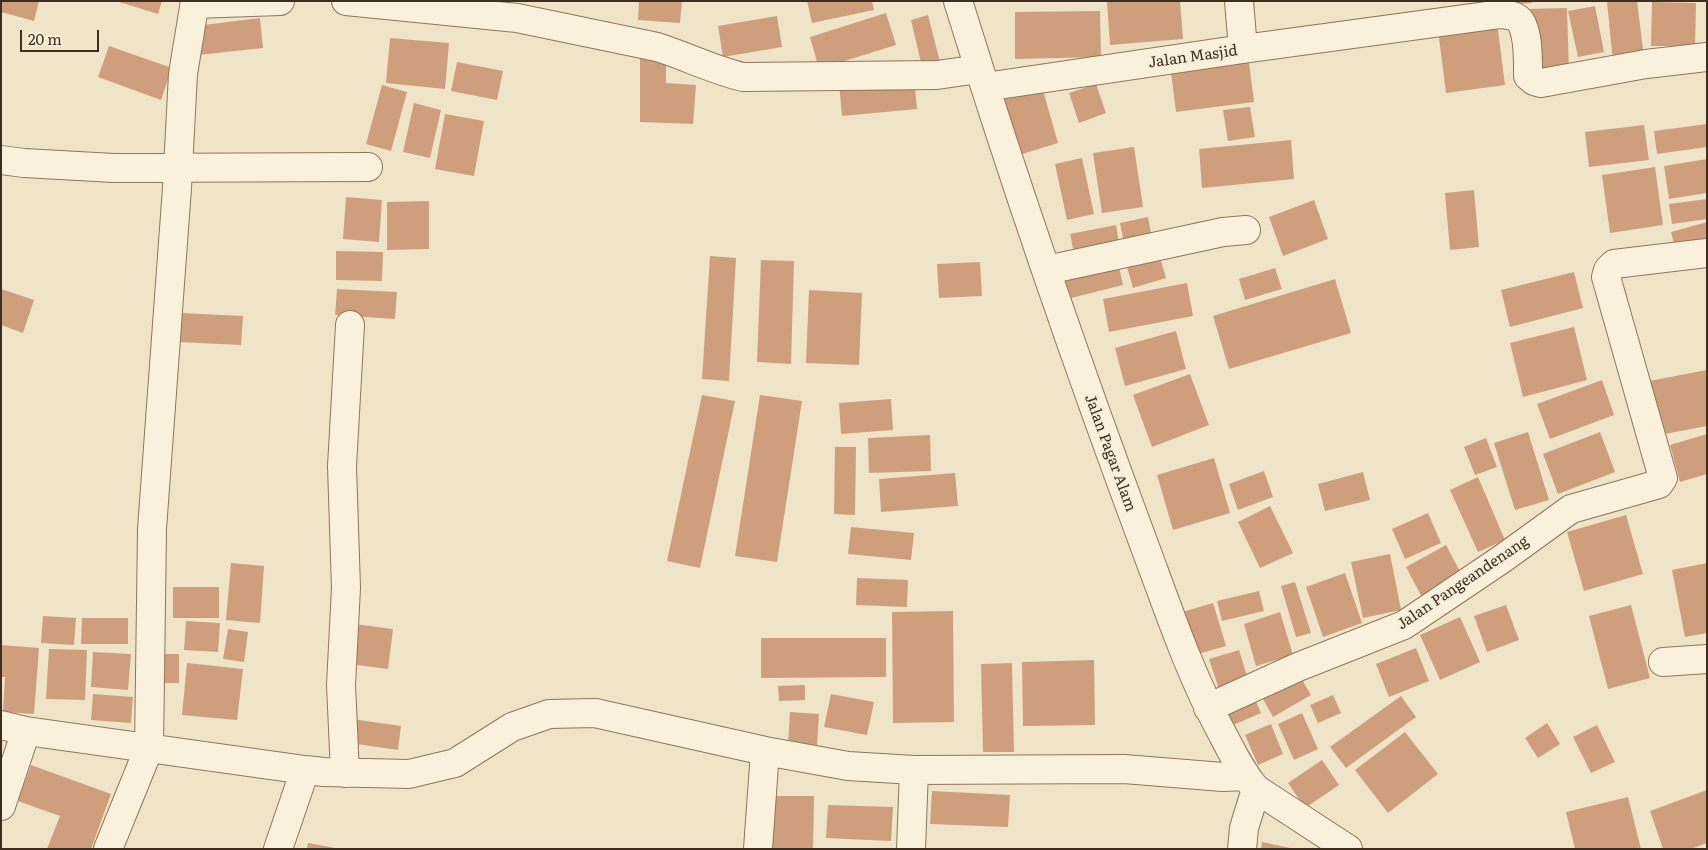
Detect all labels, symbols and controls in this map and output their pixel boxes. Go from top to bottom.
scale bar [22,20,101,52]
text: 20 m [28,27,62,50]
street label: Jalan Masjid [1147,42,1239,72]
street label: Jalan Pagar Alam [1080,392,1140,514]
street label: Jalan Pangeandenang [1394,532,1532,634]

